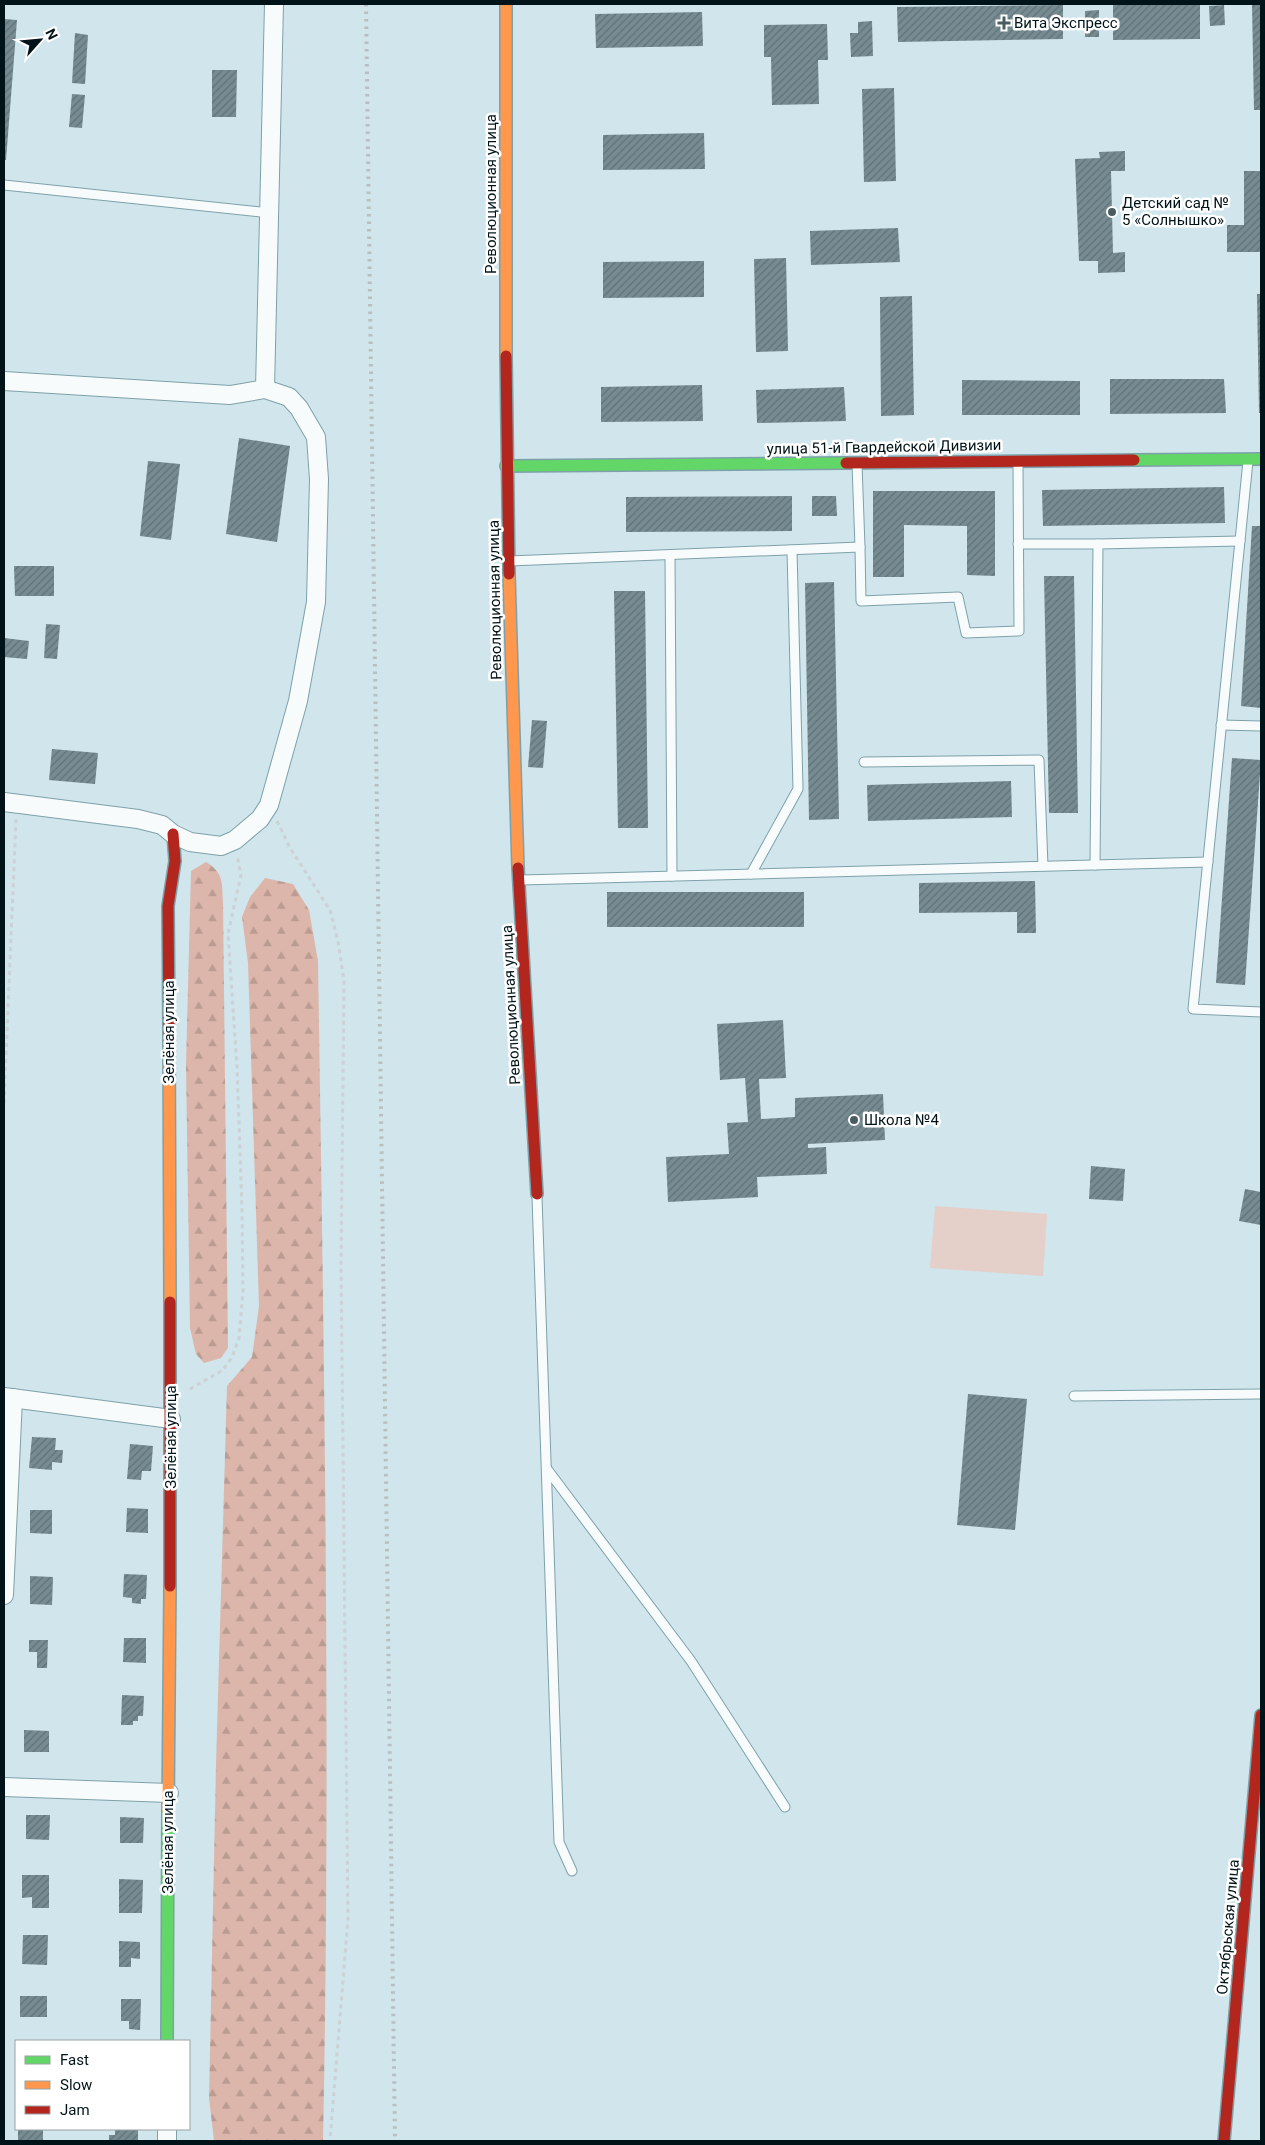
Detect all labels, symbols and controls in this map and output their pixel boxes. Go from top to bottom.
place label: Вита Экспресс [1014,14,1118,32]
north arrow [15,15,65,65]
marker: Вита Экспресс [998,17,1010,29]
text: N [42,26,61,42]
street label: Революционная улица [482,114,500,274]
place label: Детский сад № 5 «Солнышко» [1122,194,1229,229]
marker: Детский сад № 5 «Солнышко» [1106,206,1118,218]
street label: улица 51-й Гвардейской Дивизии [766,436,1002,458]
street label: Революционная улица [485,520,505,680]
street label: Революционная улица [498,925,524,1085]
street label: Зелёная улица [160,980,178,1084]
place label: Школа №4 [864,1111,939,1129]
marker: Школа №4 [848,1114,860,1126]
street label: Зелёная улица [162,1385,180,1489]
street label: Зелёная улица [159,1790,177,1894]
street label: Октябрьская улица [1213,1859,1243,1995]
legend [15,2040,190,2130]
text: Fast [60,2051,89,2069]
text: Slow [60,2076,92,2094]
text: Jam [60,2101,90,2119]

